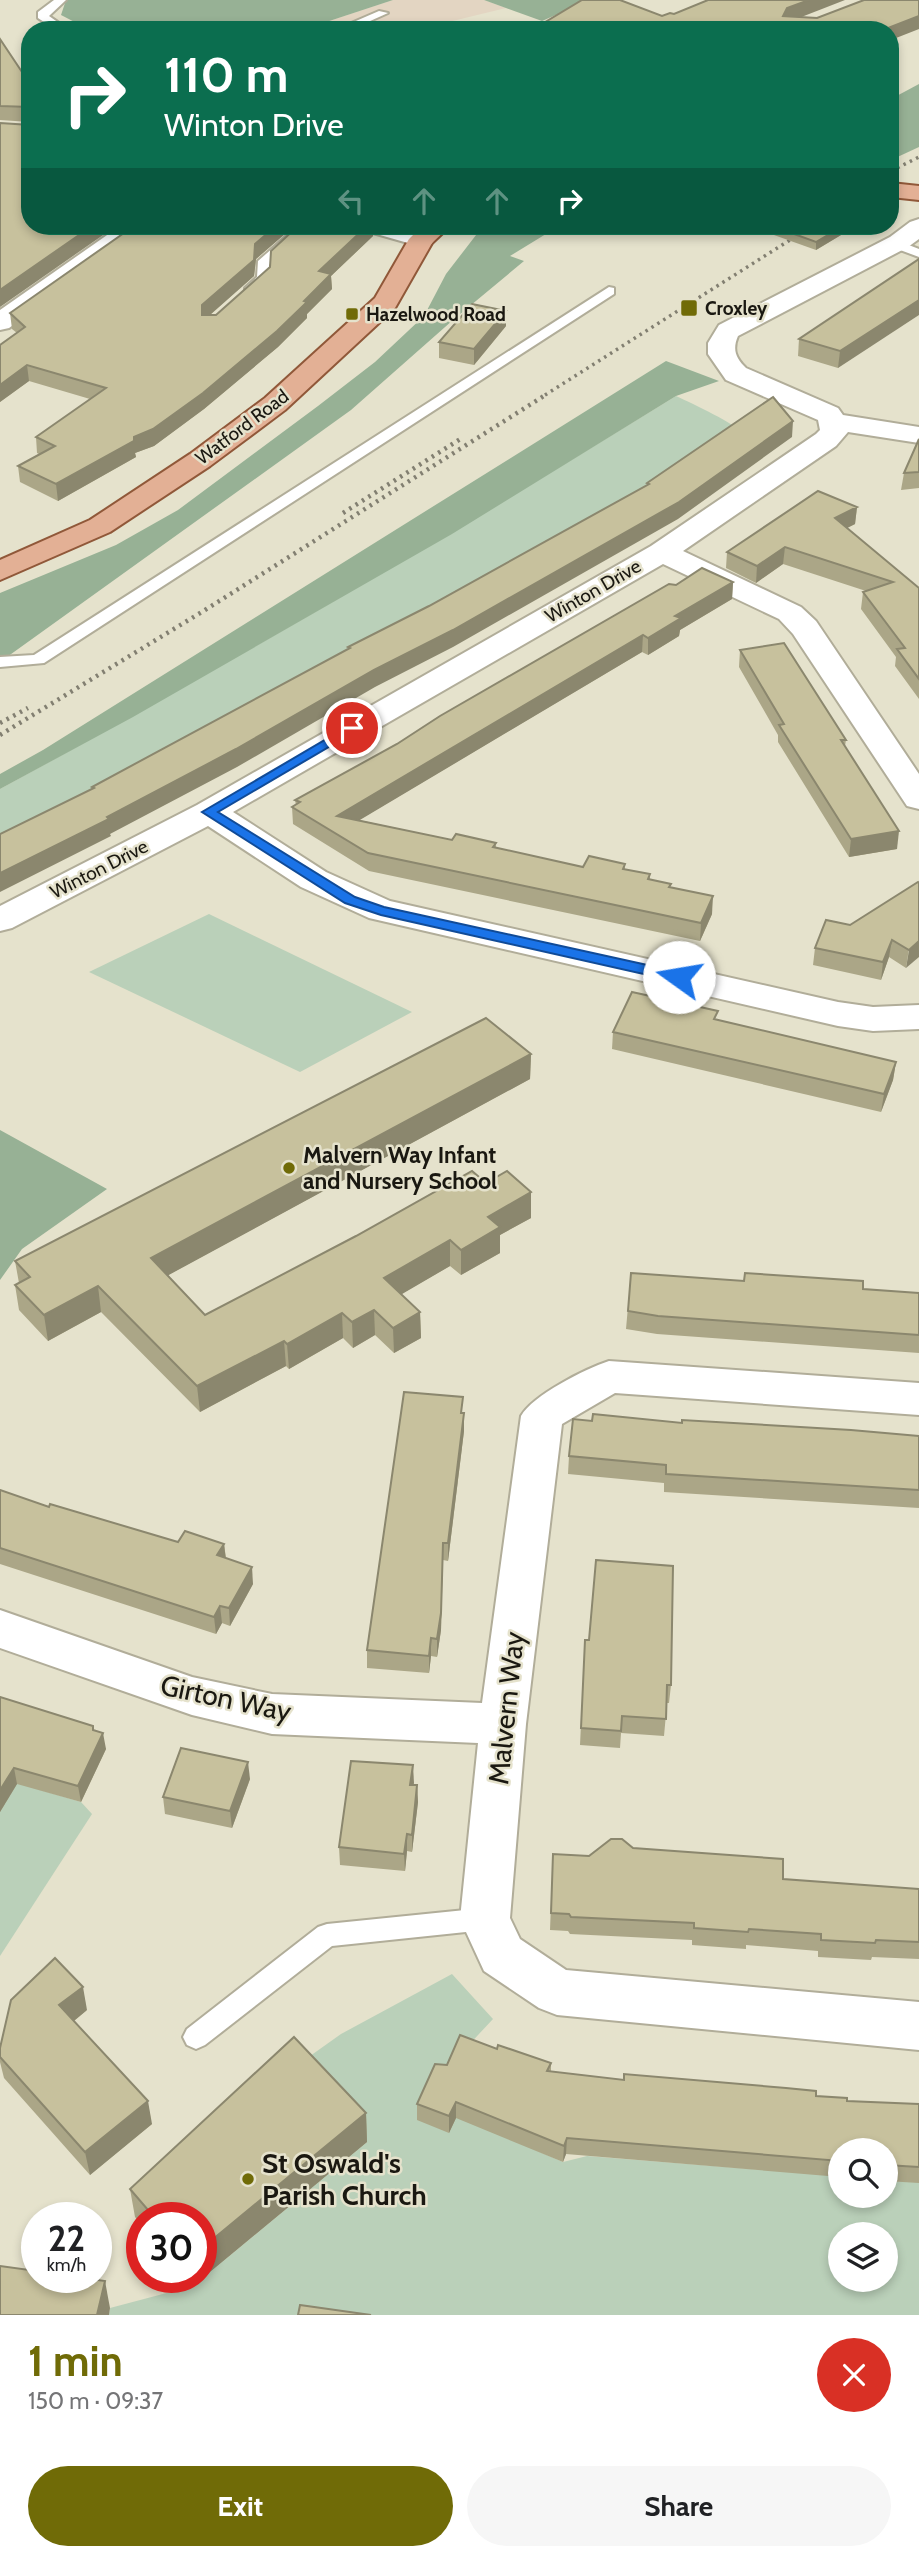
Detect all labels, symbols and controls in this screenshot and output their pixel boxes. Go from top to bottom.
text: 110 m [164,45,288,104]
icon: right [49,49,140,140]
text: Winton Drive [164,105,344,144]
icon: left [332,182,370,220]
icon: ahead [405,182,443,220]
icon: ahead [478,182,516,220]
icon: right [551,182,589,220]
place label: Croxley [705,297,768,320]
marker: Croxley [679,298,699,318]
place label: Hazelwood Road [366,303,506,326]
marker: Hazelwood Road [344,306,360,322]
street label: Watford Road [191,384,293,470]
street label: Winton Drive [541,554,645,628]
pin [322,698,382,758]
icon: arrive [333,709,371,747]
street label: Winton Drive [46,834,152,903]
position arrow [642,940,716,1014]
place label: Malvern Way Infant and Nursery School [303,1141,497,1195]
marker: Malvern Way Infant and Nursery School [281,1160,297,1176]
street label: Malvern Way [481,1630,531,1786]
street label: Girton Way [158,1668,294,1728]
map controls [828,2138,898,2292]
button: search [828,2138,898,2208]
place label: St Oswald's Parish Church [262,2146,427,2212]
marker: St Oswald's Parish Church [240,2171,256,2187]
speed limit sign: 30 [126,2202,217,2293]
text: 22 [48,2217,85,2260]
button: layers [828,2222,898,2292]
text: km/h [47,2254,86,2276]
text: 1 min [28,2335,123,2387]
button: close [817,2338,891,2412]
text: 150 m · 09:37 [28,2387,163,2415]
button: Exit [28,2466,453,2546]
button: Share [467,2466,891,2546]

